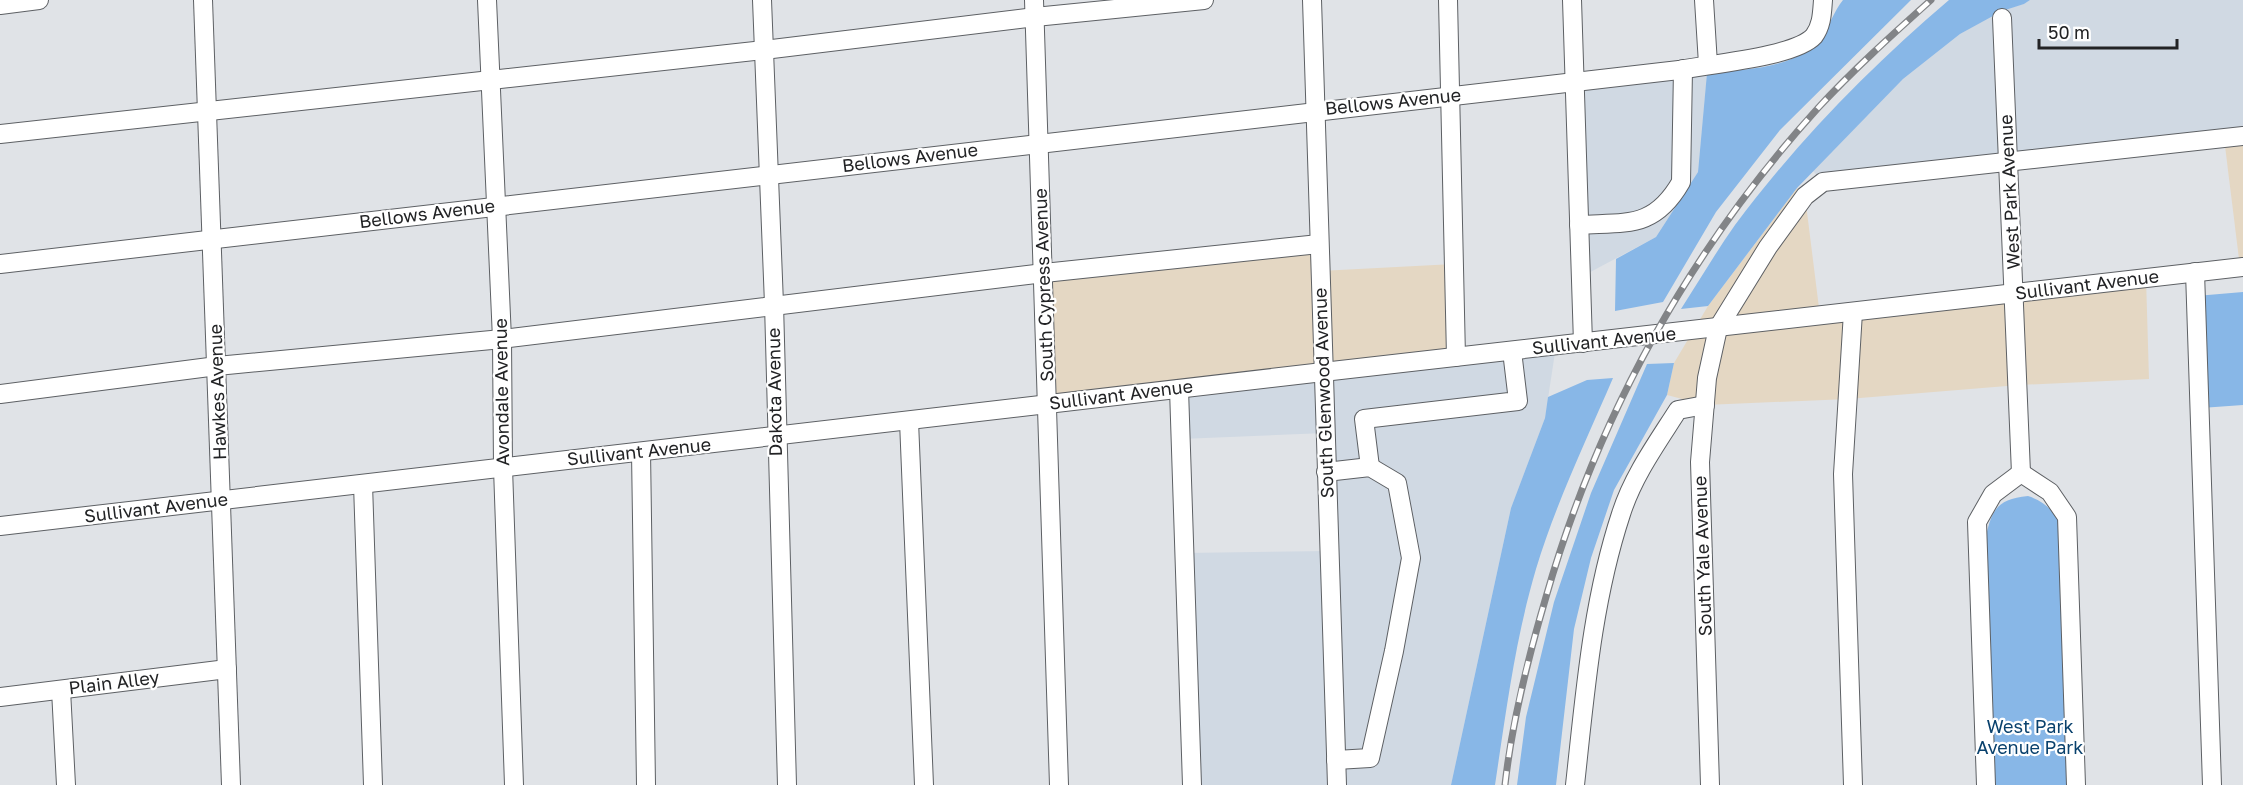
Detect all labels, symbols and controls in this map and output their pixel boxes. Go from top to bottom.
scale bar [2039,12,2177,50]
text: 50 m [2048,21,2090,43]
street label: Bellows Avenue [1324,83,1462,119]
street label: West Park Avenue [1994,114,2024,270]
street label: Bellows Avenue [841,138,979,176]
street label: South Cypress Avenue [1029,188,1057,382]
street label: Bellows Avenue [358,194,496,232]
street label: Sullivant Avenue [2014,264,2160,304]
street label: South Glenwood Avenue [1308,287,1338,499]
street label: Avondale Avenue [489,318,513,466]
street label: Sullivant Avenue [1531,322,1677,359]
street label: Hawkes Avenue [204,324,230,460]
street label: Dakota Avenue [762,327,786,457]
street label: Sullivant Avenue [1048,374,1194,414]
street label: Sullivant Avenue [566,433,712,470]
street label: South Yale Avenue [1688,476,1716,637]
street label: Sullivant Avenue [83,487,229,527]
street label: Plain Alley [67,666,161,698]
park label: West Park Avenue Park [1976,715,2084,758]

